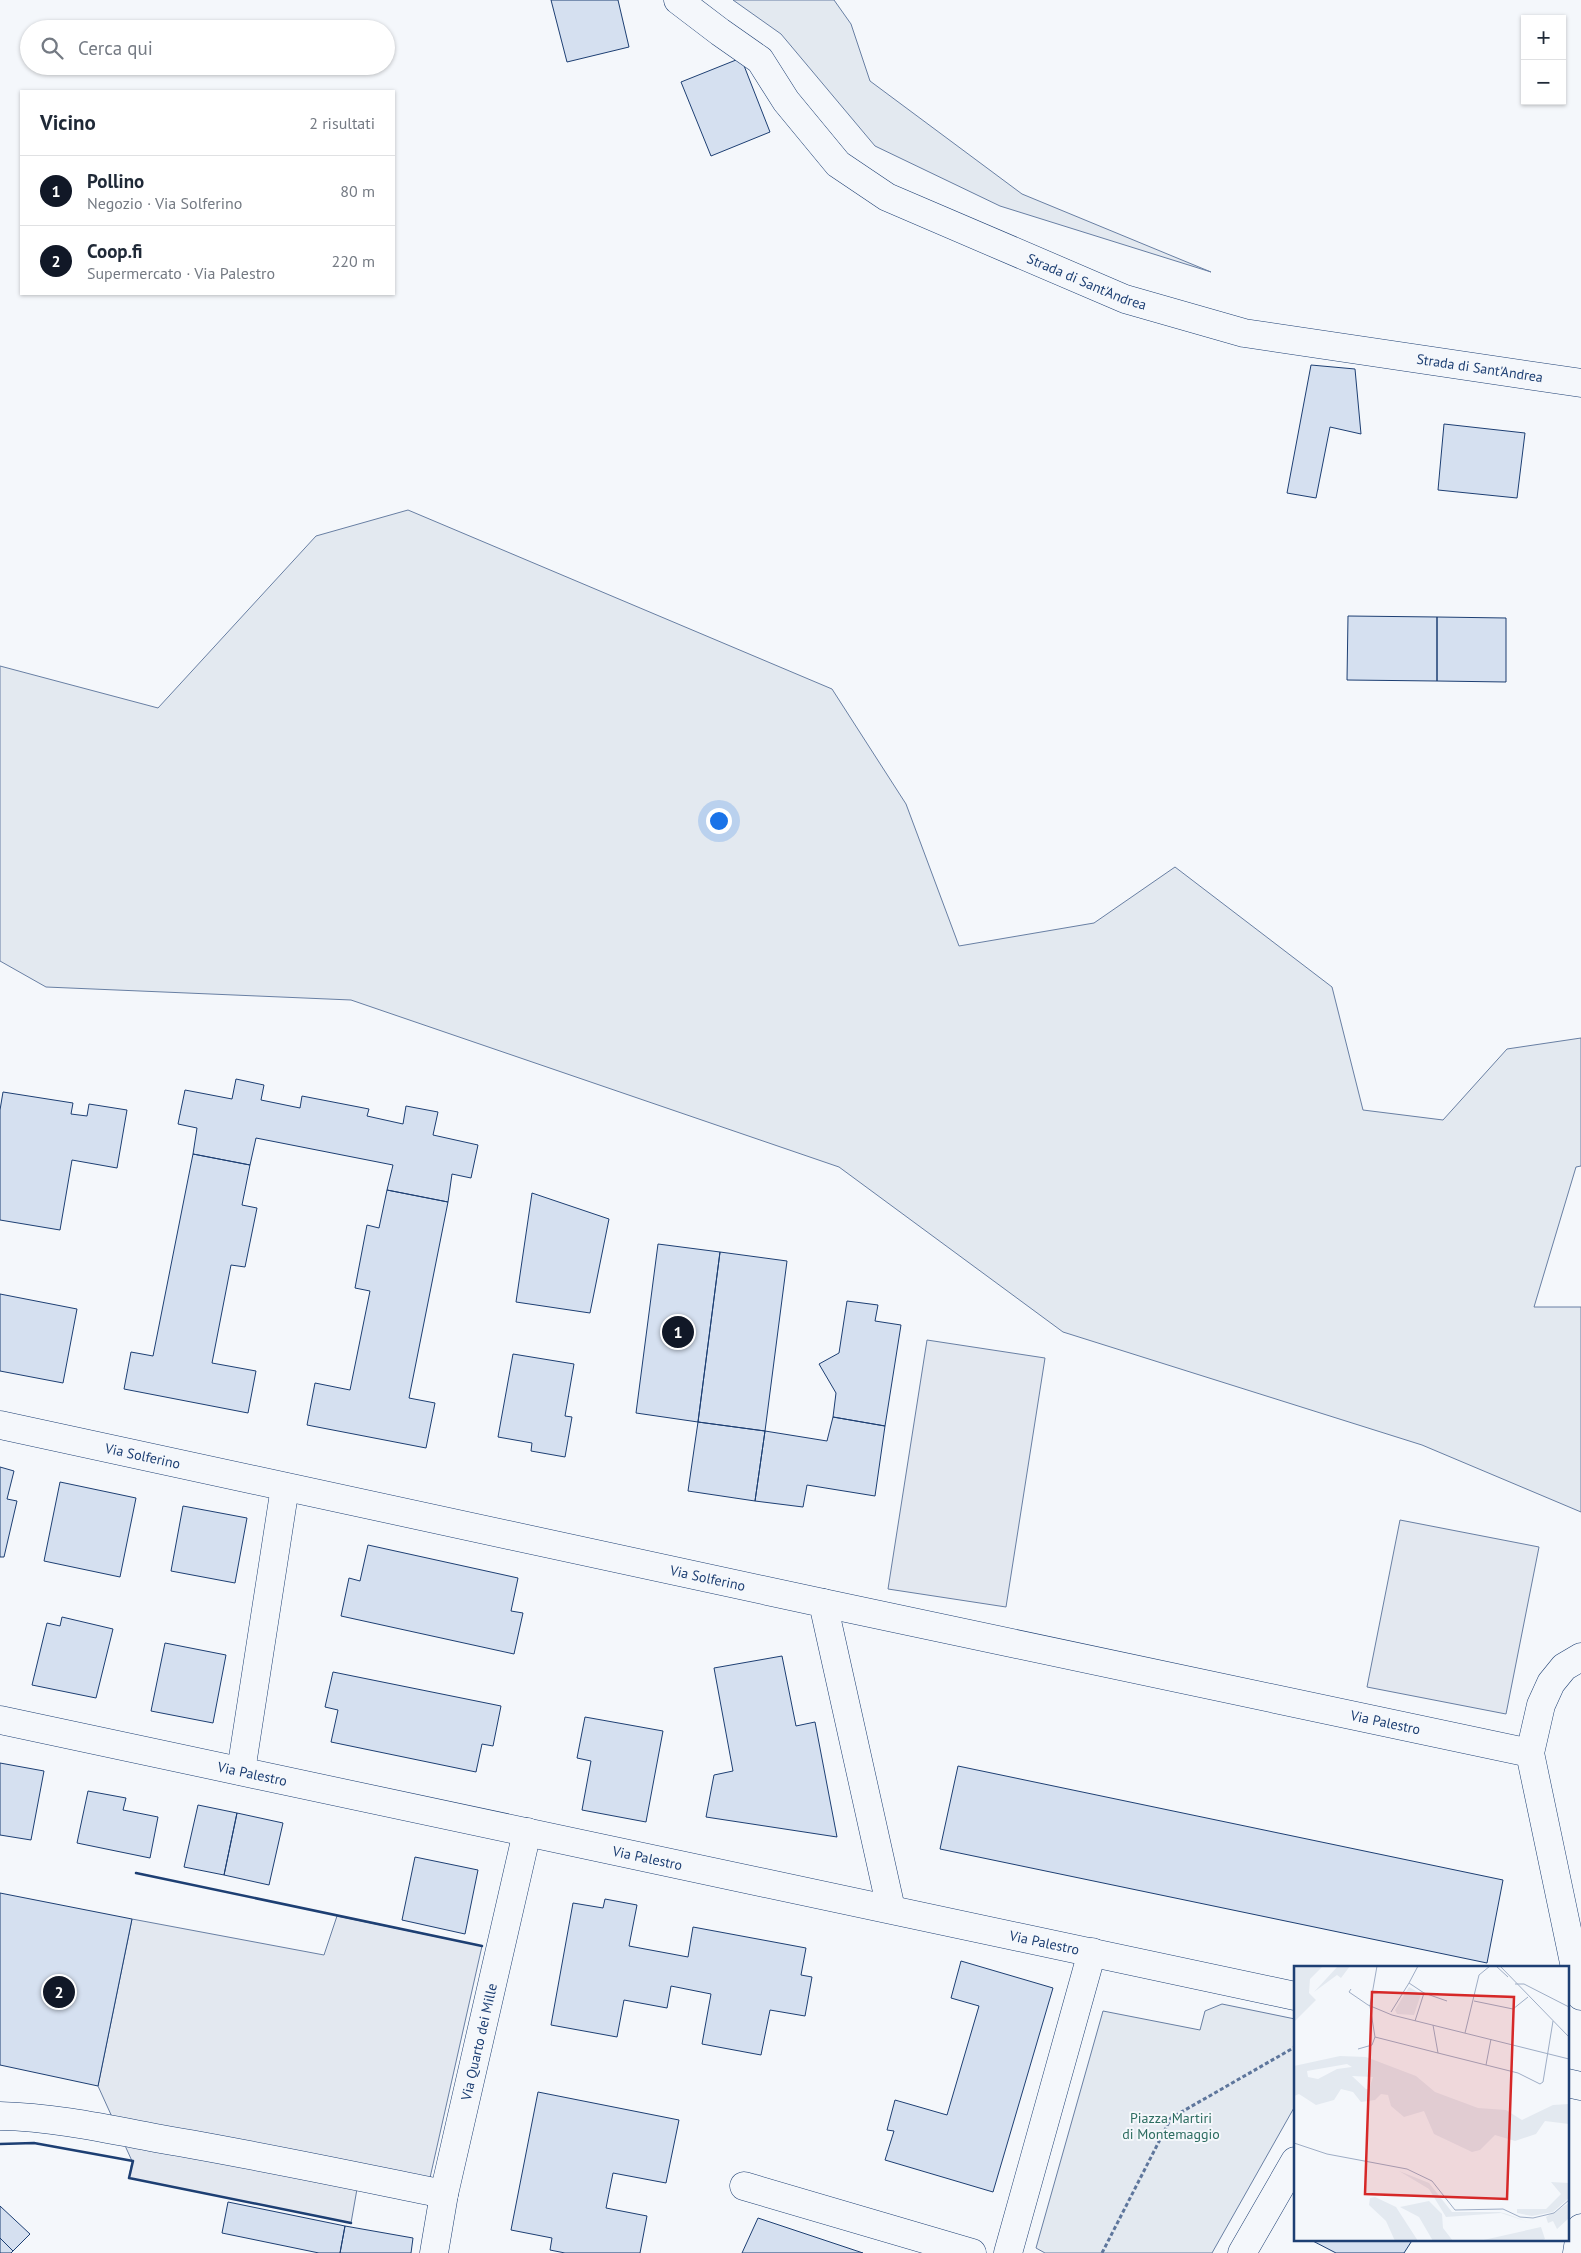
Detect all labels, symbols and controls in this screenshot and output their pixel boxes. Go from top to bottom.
map controls [1521,15,1566,105]
button: + [1521,15,1566,60]
search box [20,20,395,75]
icon: search [38,34,66,62]
text: Cerca qui [78,36,153,60]
button: − [1521,60,1566,105]
text: Vicino [40,109,96,136]
text: 2 risultati [309,113,375,133]
text: Pollino [87,169,144,193]
text: 1 [51,181,61,201]
text: 80 m [340,181,375,201]
text: Negozio · Via Solferino [87,193,242,213]
text: Coop.fi [87,239,143,263]
street label: Strada di Sant'Andrea [1024,249,1149,314]
text: 2 [51,251,61,271]
text: 220 m [332,251,375,271]
text: Supermercato · Via Palestro [87,263,275,283]
street label: Strada di Sant'Andrea [1415,350,1544,386]
your location [706,808,732,834]
pin: 1 [662,1313,694,1351]
street label: Via Solferino [102,1439,182,1473]
street label: Via Solferino [667,1561,747,1595]
street label: Via Palestro [1348,1706,1422,1738]
street label: Via Palestro [215,1757,289,1790]
street label: Via Palestro [610,1842,684,1874]
street label: Via Palestro [1007,1926,1081,1959]
inset map [1294,1966,1568,2240]
pin: 2 [43,1973,75,2011]
street label: Via Quarto dei Mille [457,1981,501,2103]
park label: Piazza Martiri di Montemaggio [1122,2109,1220,2143]

